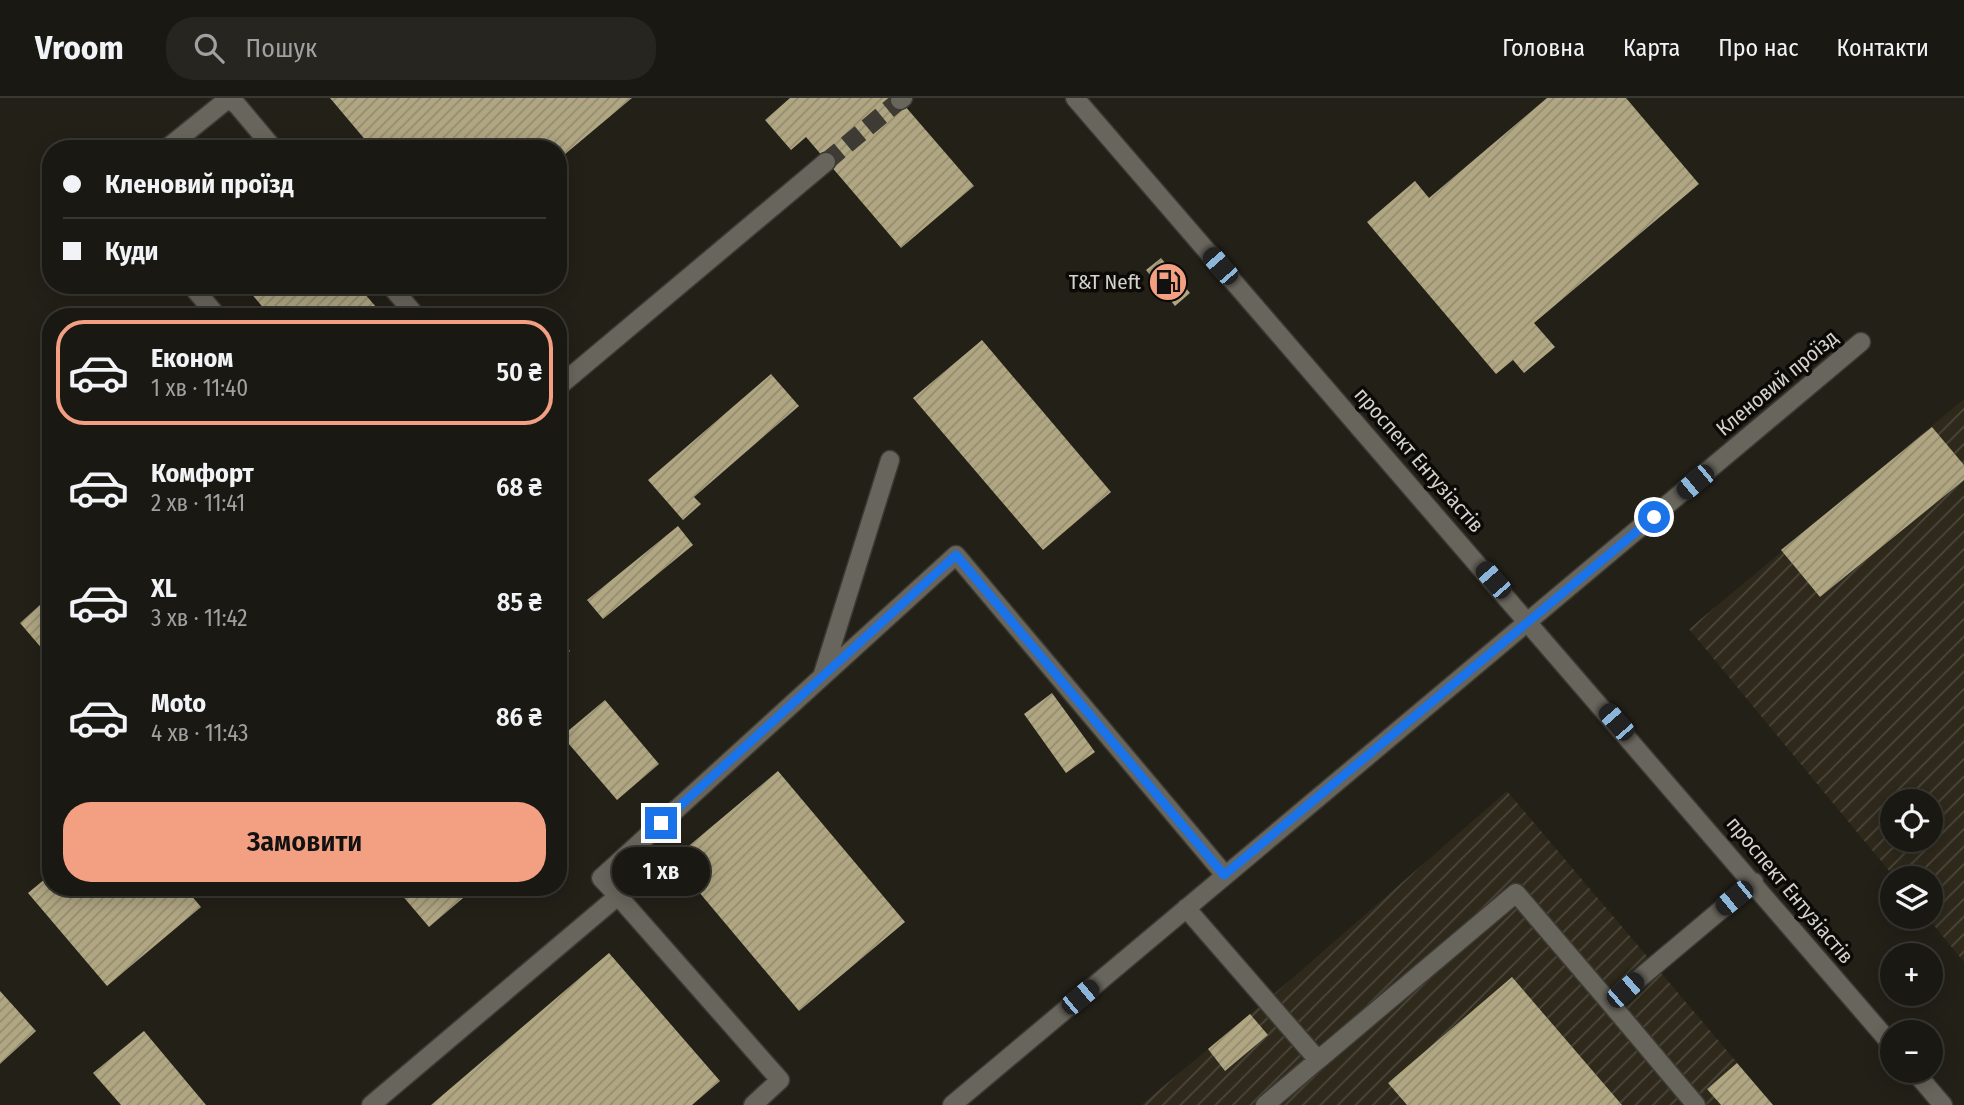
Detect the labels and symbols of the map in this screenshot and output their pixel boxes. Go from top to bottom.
car [1199,243,1242,289]
fuel station icon: T&T Neft [1147,261,1189,303]
place label: T&T Neft [1069,269,1141,295]
street label: Кленовий проїзд [1711,324,1843,442]
street label: проспект Ентузіастів [1349,382,1489,538]
car [1673,460,1718,504]
route start [1638,501,1670,533]
car [1472,557,1515,603]
car [1595,699,1638,745]
route end [645,807,677,839]
street label: проспект Ентузіастів [1721,811,1859,969]
callout: 1 хв [612,848,710,896]
car [1712,877,1757,919]
car [1603,968,1648,1012]
car [1058,975,1103,1019]

